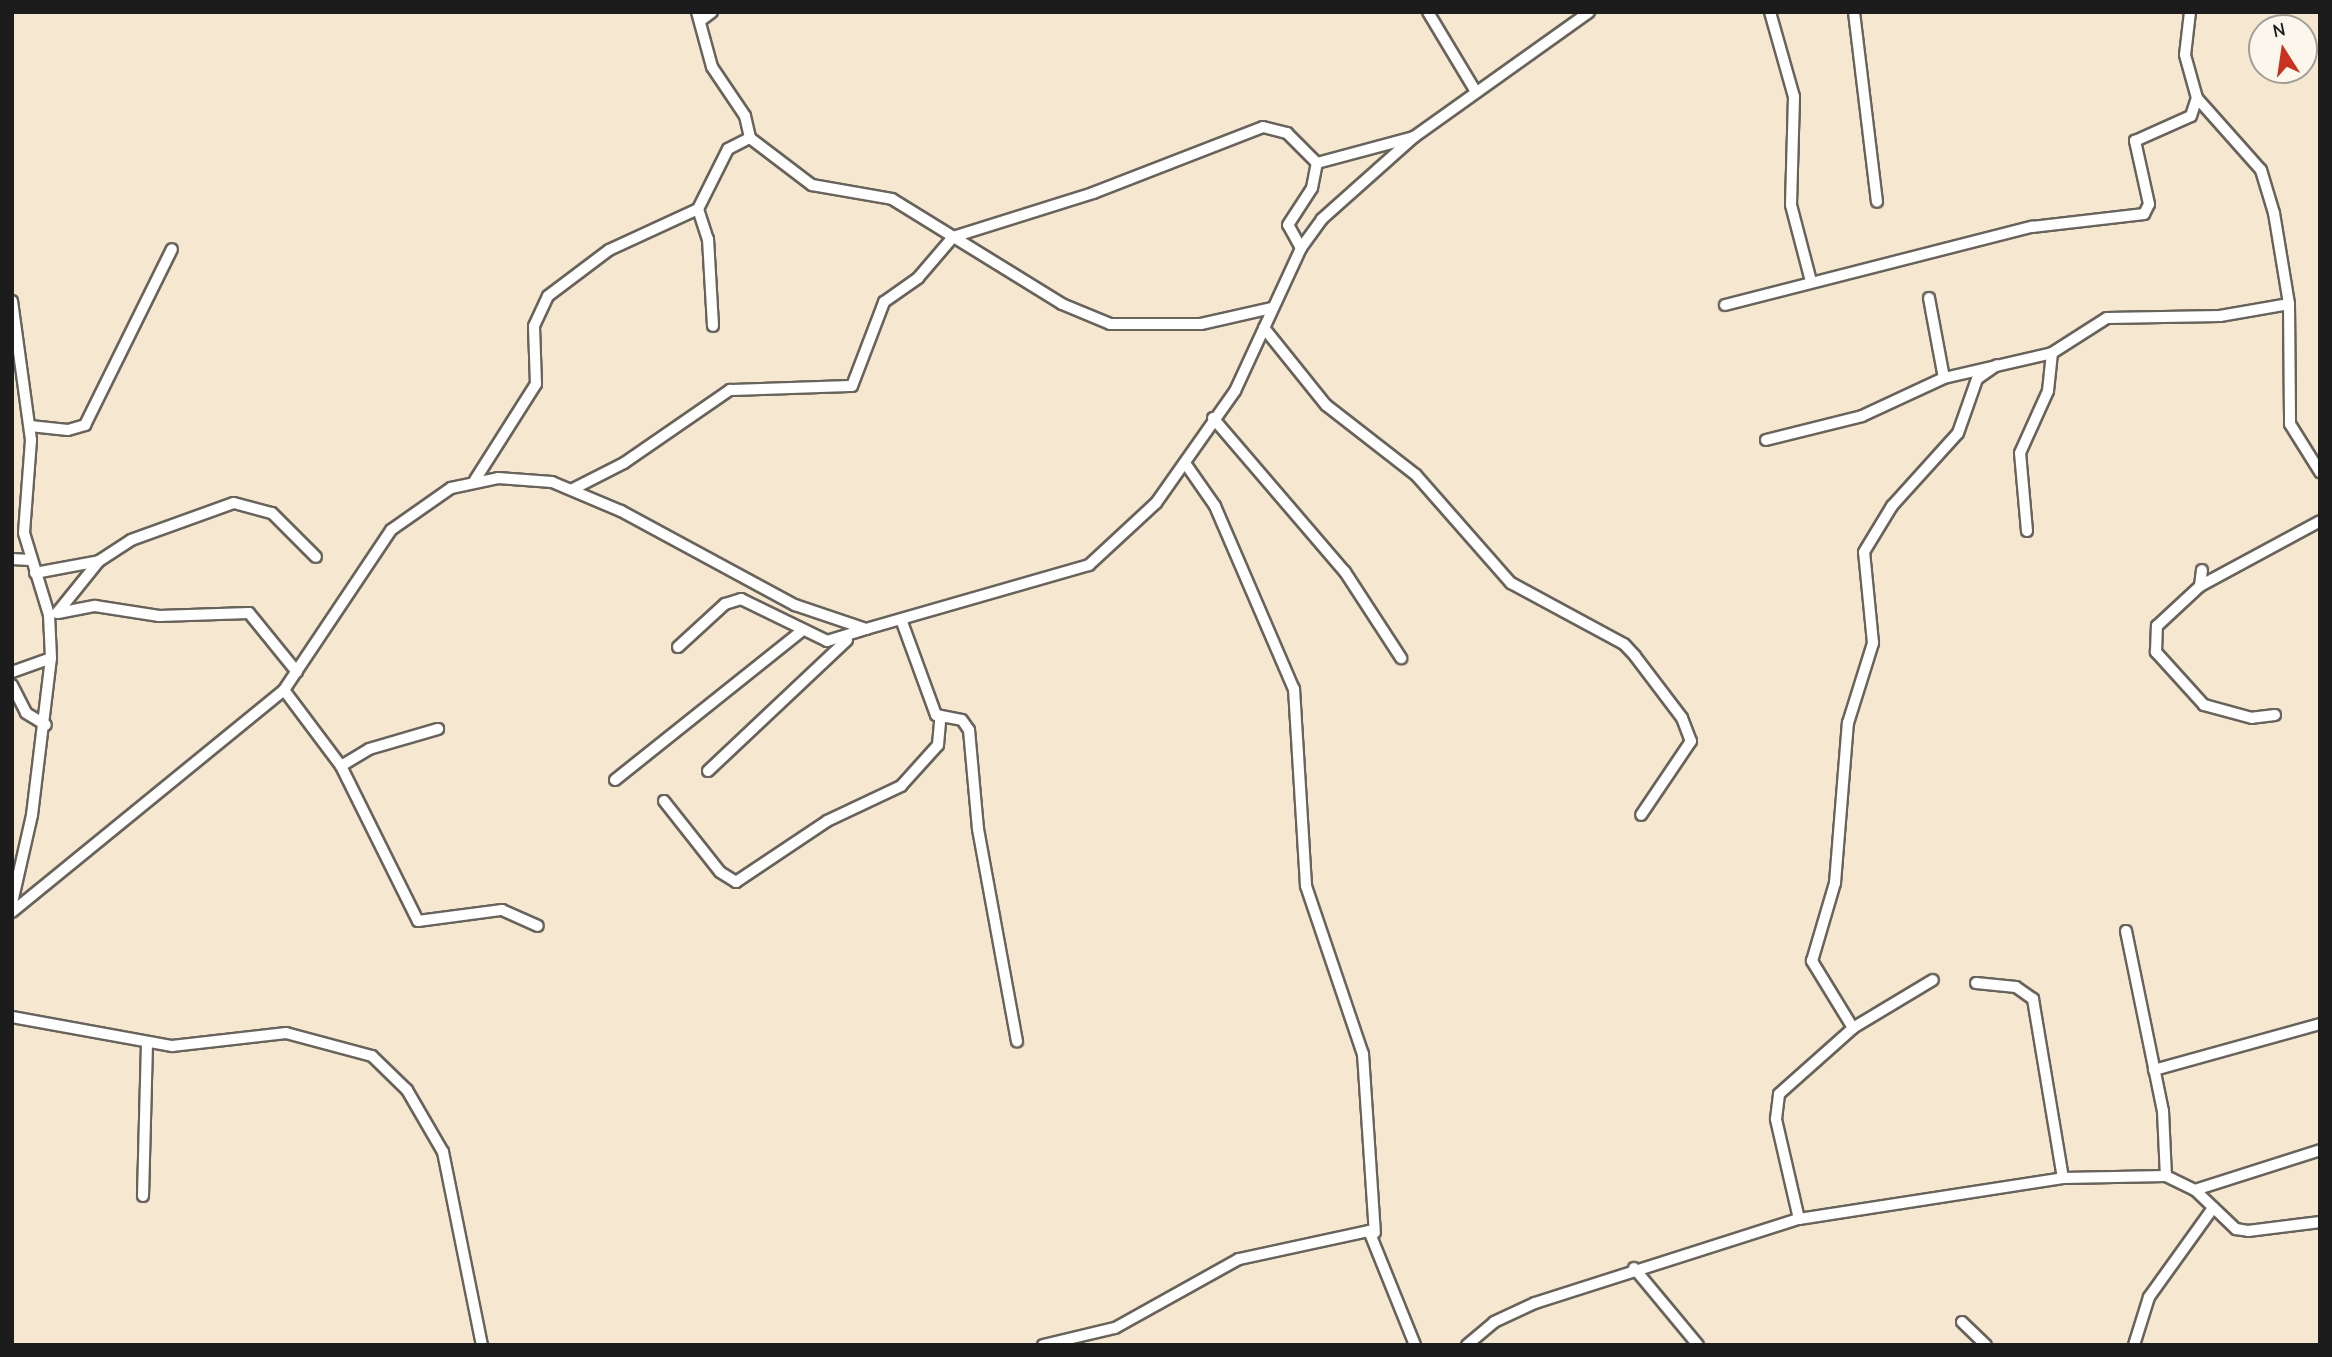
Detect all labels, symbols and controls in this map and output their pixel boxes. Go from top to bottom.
north arrow [2248,14,2318,84]
text: N [2271,18,2287,42]

